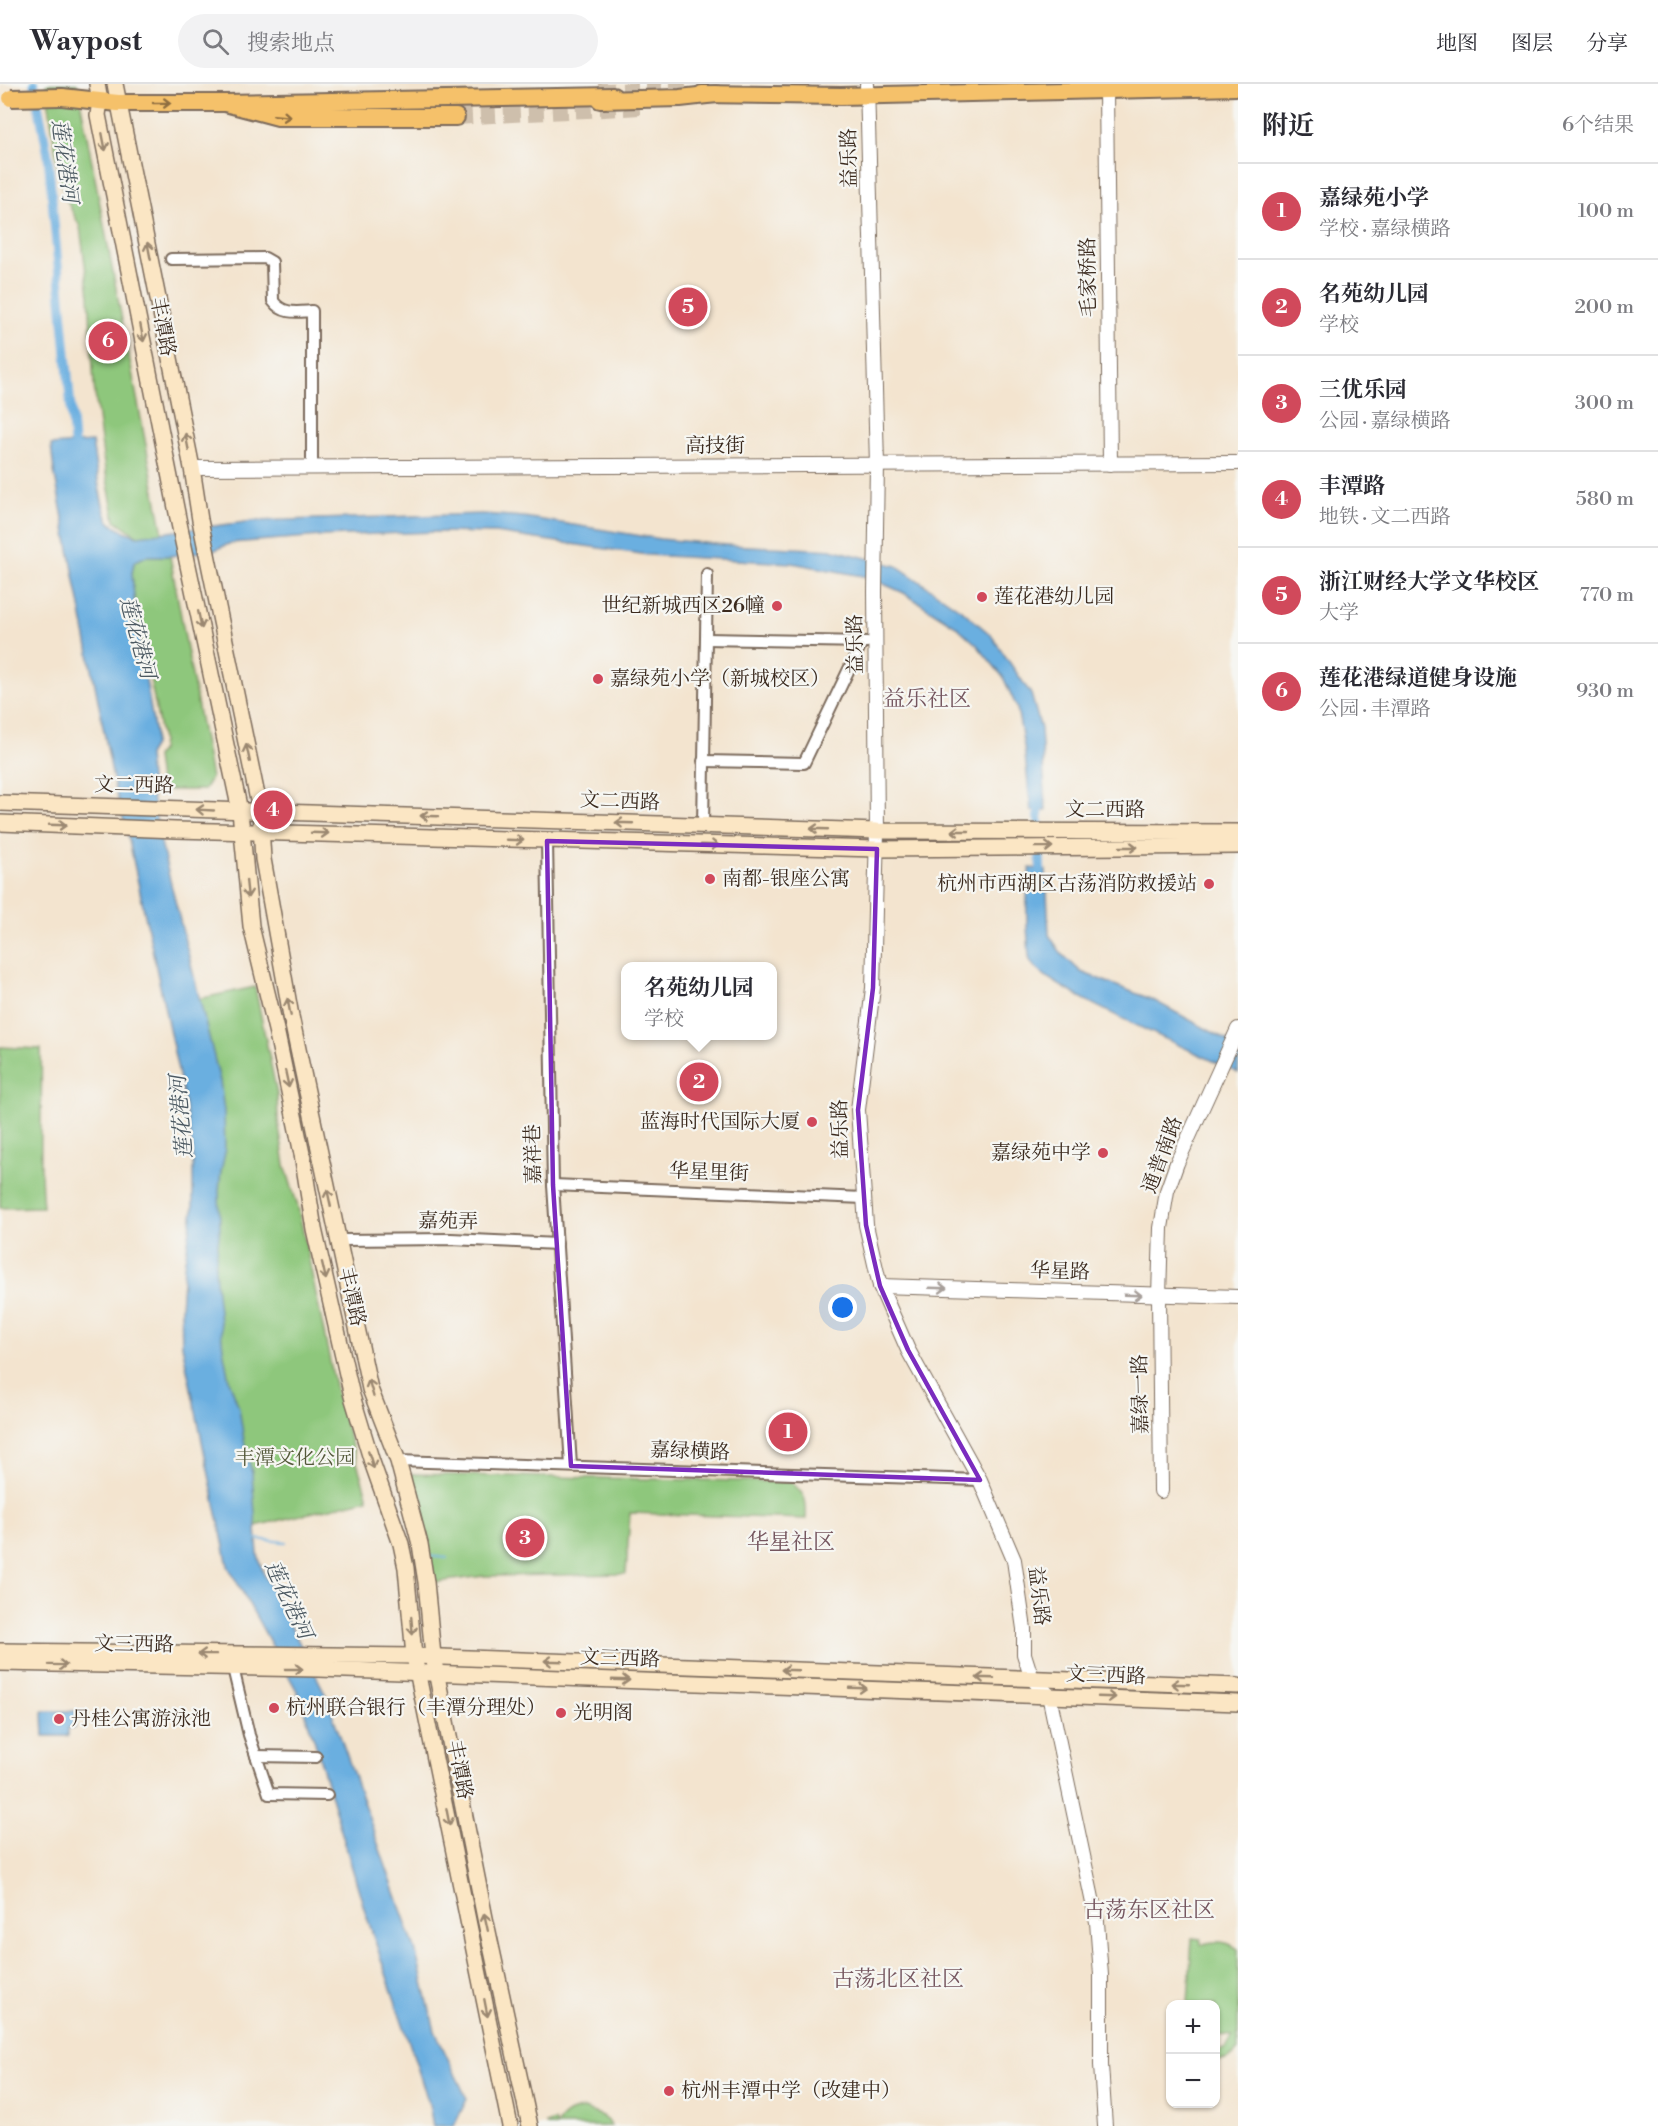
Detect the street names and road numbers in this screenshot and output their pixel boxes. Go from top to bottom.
street label: 益乐路 [837,128,863,188]
street label: 毛家桥路 [1076,237,1102,317]
street label: 丰潭路 [144,295,180,359]
street label: 高技街 [685,434,745,459]
street label: 益乐路 [843,614,869,674]
street label: 文二西路 [94,773,174,799]
street label: 文二西路 [580,788,660,816]
street label: 文二西路 [1065,798,1145,823]
street label: 益乐路 [828,1099,854,1159]
street label: 通普南路 [1138,1113,1188,1197]
street label: 嘉祥巷 [521,1124,547,1184]
street label: 华星里街 [669,1159,749,1187]
street label: 嘉苑弄 [418,1209,478,1235]
street label: 华星路 [1030,1258,1090,1286]
street label: 丰潭路 [332,1265,370,1329]
street label: 嘉绿一路 [1128,1354,1154,1434]
street label: 嘉绿横路 [650,1438,730,1466]
street label: 益乐路 [1022,1565,1054,1627]
street label: 文三西路 [94,1632,174,1658]
street label: 文三西路 [580,1645,660,1673]
street label: 文三西路 [1066,1662,1146,1690]
street label: 丰潭路 [441,1738,477,1802]

